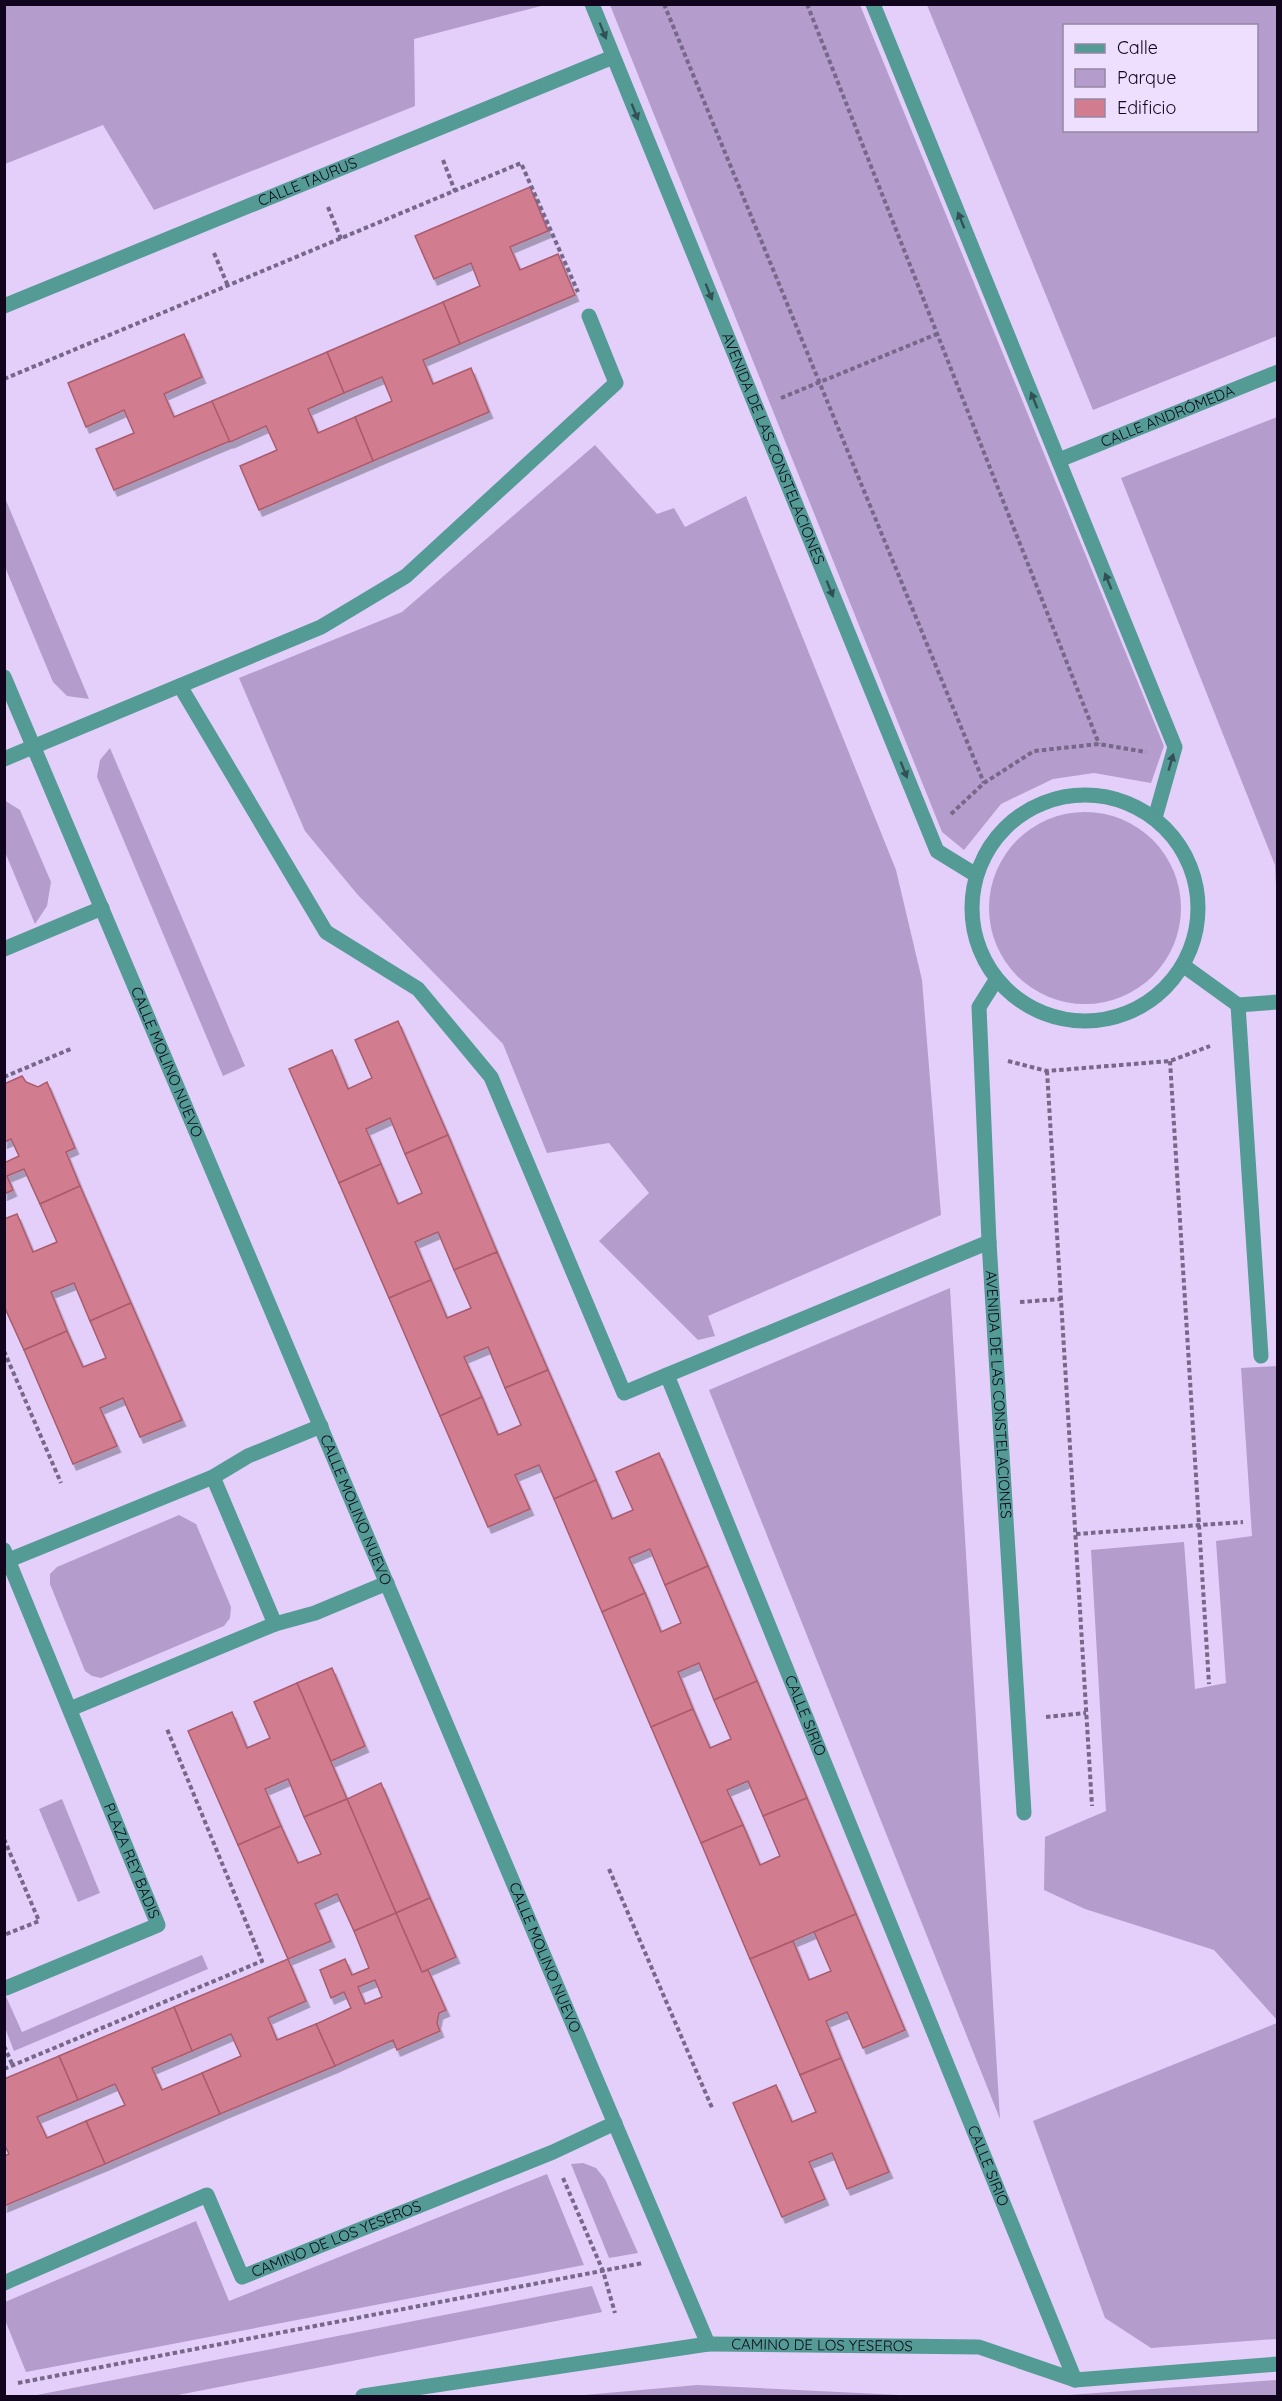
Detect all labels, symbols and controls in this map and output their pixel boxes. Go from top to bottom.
one-way arrow [598,22,608,40]
legend [1063,24,1258,132]
text: Calle [1117,36,1158,59]
text: Parque [1117,66,1176,89]
text: Edificio [1117,96,1176,119]
one-way arrow [630,103,640,121]
street label: CALLE TAURUS [255,153,360,210]
one-way arrow [955,210,965,228]
one-way arrow [705,283,714,301]
street label: AVENIDA DE LAS CONSTELACIONES [718,330,829,567]
street label: CALLE ANDRÓMEDA [1098,380,1237,451]
one-way arrow [1029,391,1038,409]
one-way arrow [1103,571,1113,589]
one-way arrow [825,581,835,599]
one-way arrow [1167,753,1176,771]
one-way arrow [899,761,909,779]
street label: CALLE MOLINO NUEVO [127,984,207,1140]
street label: AVENIDA DE LAS CONSTELACIONES [982,1270,1016,1519]
street label: CALLE MOLINO NUEVO [316,1431,396,1588]
street label: CALLE SIRIO [781,1672,831,1759]
street label: PLAZA REY BADIS [100,1800,164,1921]
street label: CALLE MOLINO NUEVO [505,1879,585,2036]
street label: CALLE SIRIO [964,2122,1013,2209]
street label: CAMINO DE LOS YESEROS [248,2196,424,2281]
street label: CAMINO DE LOS YESEROS [731,2334,913,2355]

